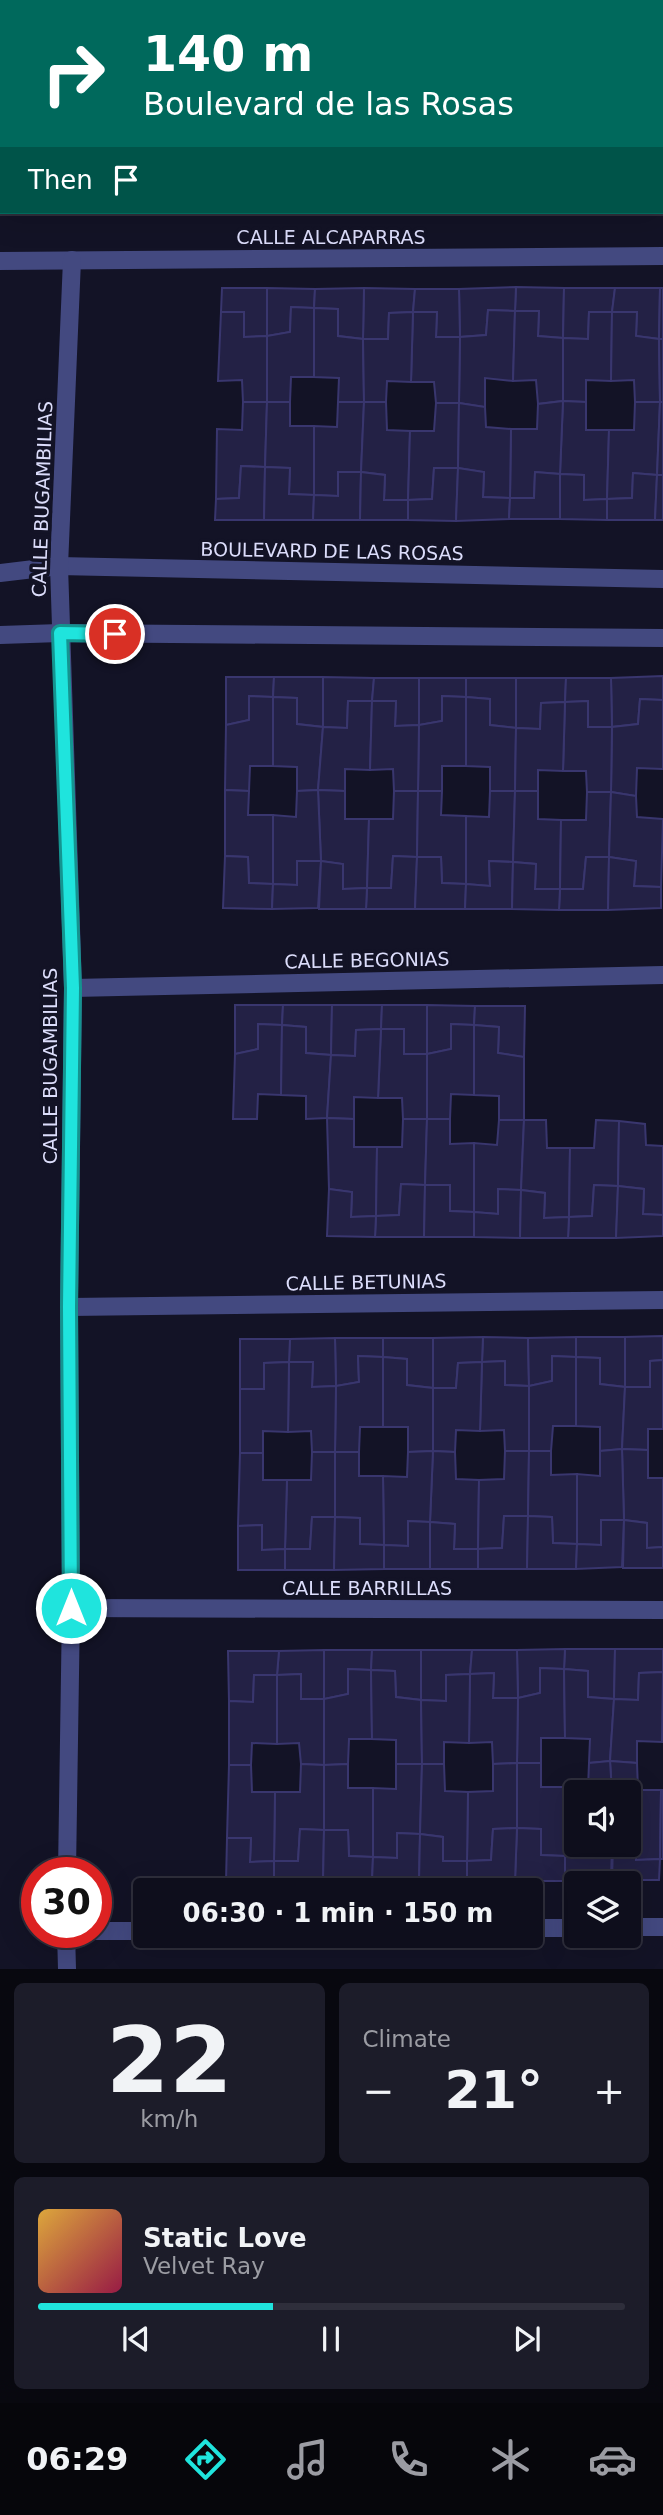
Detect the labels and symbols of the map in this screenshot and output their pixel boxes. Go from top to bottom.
street label: CALLE ALCAPARRAS [236,226,426,248]
street label: CALLE BUGAMBILIAS [28,400,56,598]
street label: BOULEVARD DE LAS ROSAS [200,538,464,564]
pin [85,604,145,664]
street label: CALLE BEGONIAS [284,948,450,972]
street label: CALLE BUGAMBILIAS [39,968,61,1164]
street label: CALLE BETUNIAS [285,1270,447,1294]
position arrow [34,1571,108,1645]
street label: CALLE BARRILLAS [282,1577,452,1599]
speed limit sign: 30 [21,1857,112,1948]

